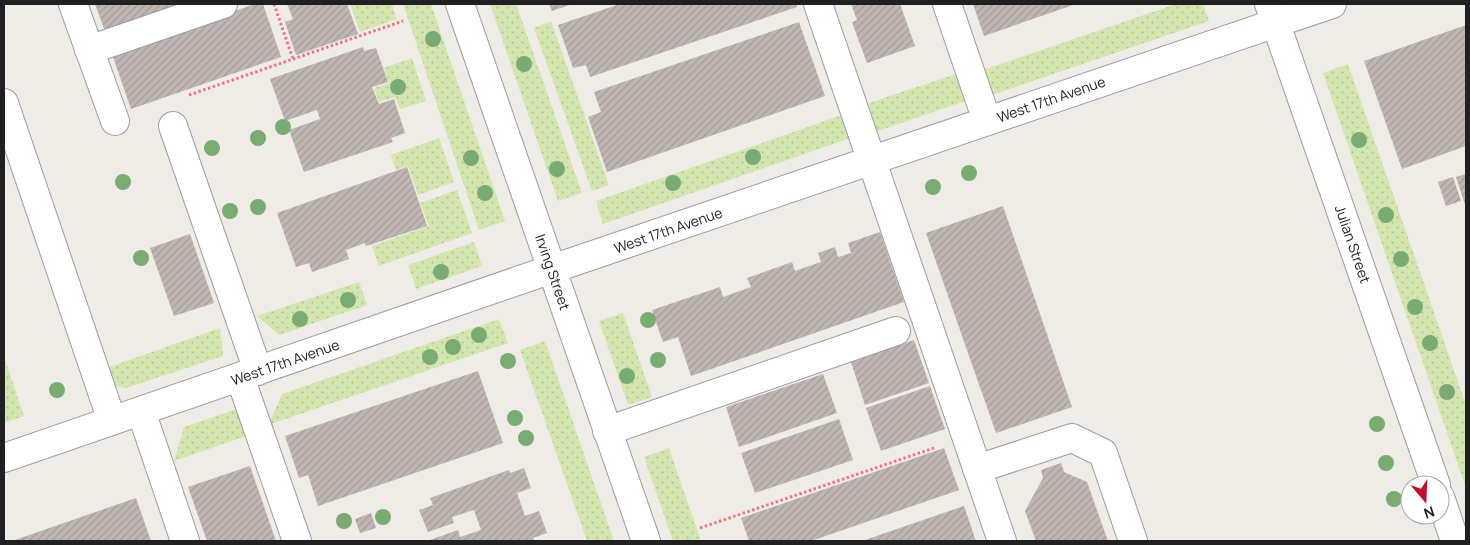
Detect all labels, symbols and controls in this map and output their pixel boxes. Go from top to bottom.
street label: West 17th Avenue [994,72,1108,126]
street label: Julian Street [1331,202,1375,286]
street label: West 17th Avenue [611,203,725,257]
street label: Irving Street [531,231,575,313]
street label: West 17th Avenue [228,335,342,389]
north arrow [1400,475,1450,525]
text: N [1422,502,1437,523]

